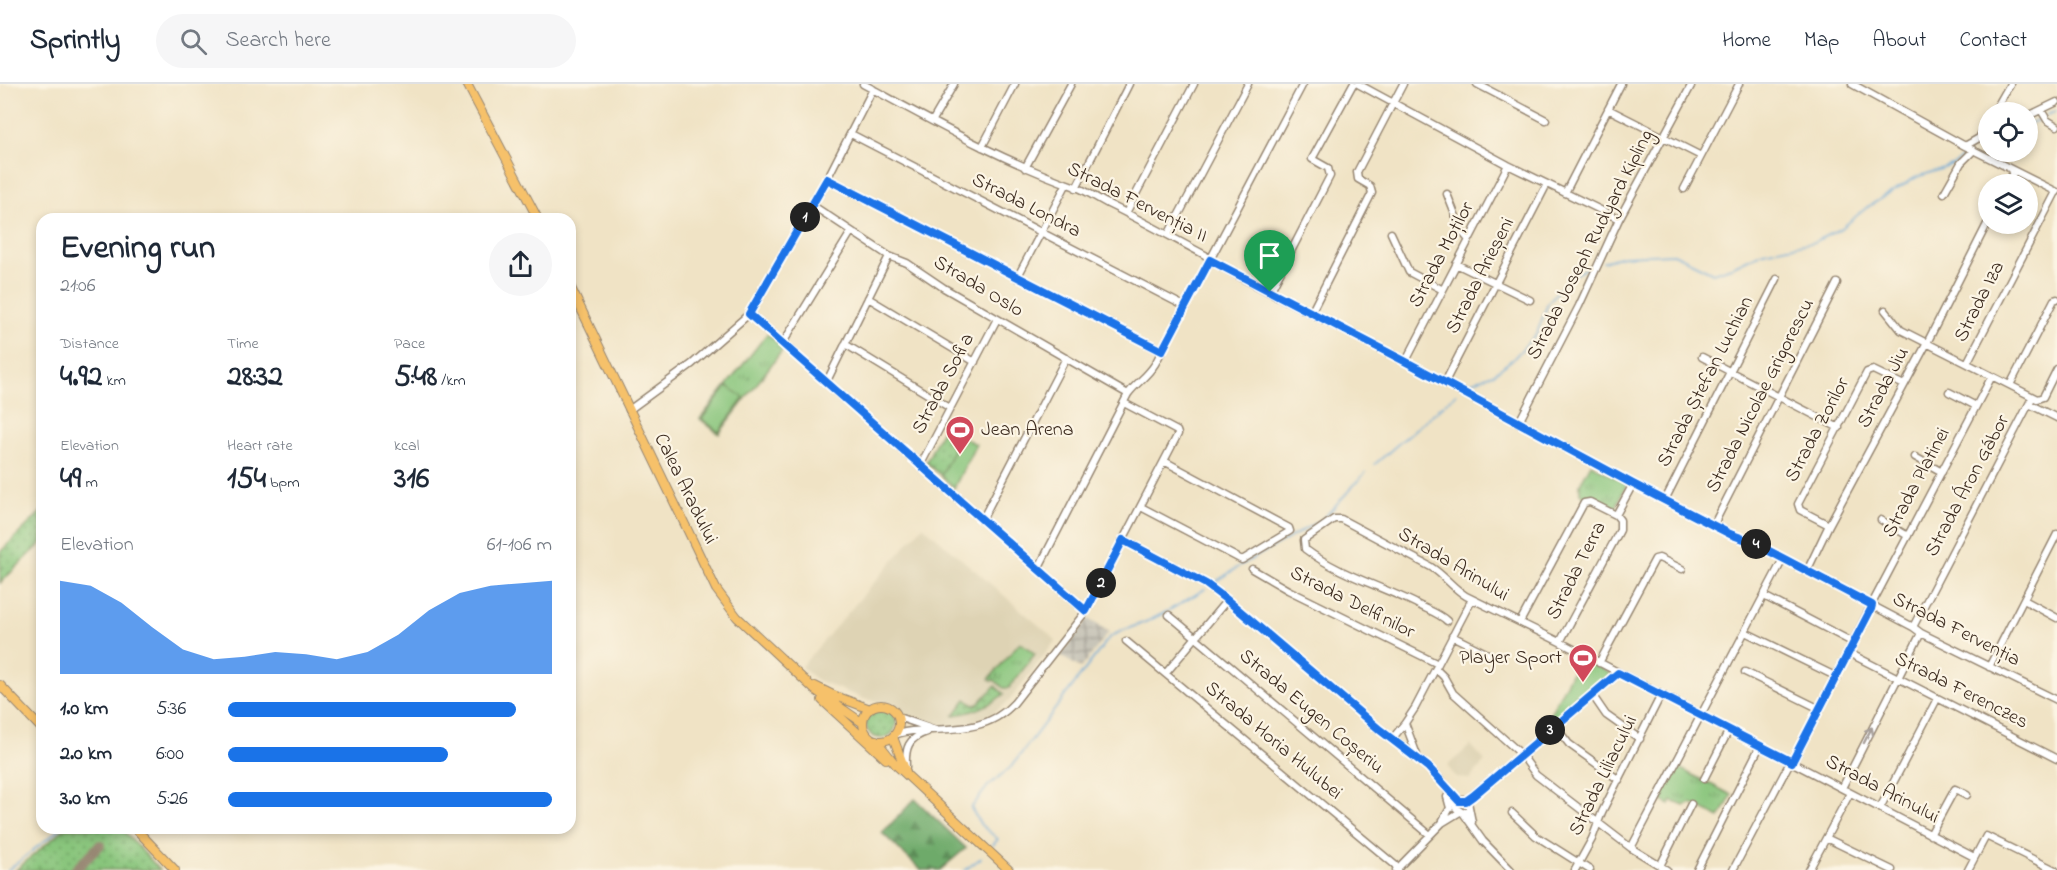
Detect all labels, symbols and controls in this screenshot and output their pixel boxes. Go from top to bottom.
search box [156,14,576,68]
text: Sprintly [30,21,120,62]
icon: search [177,25,210,58]
text: Search here [225,25,331,57]
text: Home [1722,26,1771,56]
text: Map [1804,26,1839,56]
text: About [1872,26,1926,56]
text: Contact [1959,26,2027,56]
map controls [1978,102,2038,234]
button: locate [1978,102,2038,162]
street label: Strada Joseph Rudyard Kipling [1520,125,1663,366]
street label: Strada Fervenția II [1062,155,1212,251]
street label: Strada Londra [966,166,1086,246]
button: layers [1978,174,2038,234]
street label: Strada Moților [1402,196,1483,313]
pin: 1 [790,202,820,232]
text: 1 [802,205,808,229]
street label: Strada Arieșeni [1439,213,1523,339]
text: Evening run [60,225,215,273]
pin [1244,230,1295,292]
button: share [489,233,552,296]
icon: arrive [1253,239,1286,272]
street label: Strada Oslo [927,249,1029,325]
street label: Strada Iza [1947,256,2013,348]
text: 21:06 [60,272,95,301]
street label: Strada Ștefan Luchian [1650,291,1762,473]
street label: Strada Nicolae Grigorescu [1699,294,1824,499]
street label: Strada Sofia [905,328,983,440]
text: Distance [60,332,119,356]
text: Time [227,332,259,356]
text: Pace [394,332,425,356]
street label: Strada Jiu [1850,342,1918,434]
text: 4.92 [60,356,102,400]
text: 28:32 [227,356,283,400]
text: 5:48 [394,356,437,400]
text: km [102,369,126,393]
text: /km [437,369,466,393]
street label: Strada Zorilor [1778,372,1858,488]
street label: Strada Áron Gábor [1918,409,2018,562]
sports icon: Jean Arena [944,414,976,456]
place label: Jean Arena [981,416,1074,445]
street label: Strada Platinei [1876,423,1958,543]
street label: Calea Aradului [646,429,724,549]
text: Elevation [60,434,119,458]
text: Heart rate [227,434,293,458]
text: kcal [394,434,419,458]
text: 49 [60,458,81,502]
text: 154 [227,458,266,502]
text: 316 [394,458,429,502]
text: m [81,471,98,495]
text: bpm [266,471,300,495]
street label: Strada Terra [1540,517,1614,625]
street label: Strada Arinului [1392,520,1514,610]
pin: 4 [1741,529,1771,559]
text: Elevation [60,531,134,560]
text: 61–106 m [487,531,552,560]
text: 4 [1753,532,1759,556]
street label: Strada Delfinilor [1284,559,1420,647]
pin: 2 [1086,568,1116,598]
text: 2 [1097,571,1105,595]
street label: Strada Fervenția [1887,585,2025,675]
sports icon: Player Sport [1567,642,1599,684]
street label: Strada Eugen Coșeriu [1231,643,1390,782]
place label: Player Sport [1459,644,1562,673]
street label: Strada Ferenczes [1889,645,2033,737]
street label: Strada Horia Hulubei [1198,675,1348,807]
text: 1.0 km [60,695,108,724]
text: 5:36 [156,695,186,724]
street label: Strada Liliacului [1562,711,1646,841]
pin: 3 [1535,715,1565,745]
text: 3 [1547,718,1553,742]
one-way arrow [1863,727,1875,745]
text: 2.0 km [60,740,112,769]
text: 6:00 [156,740,184,769]
street label: Strada Arinului [1820,748,1944,832]
text: 3.0 km [60,785,110,814]
text: 5:26 [156,785,188,814]

